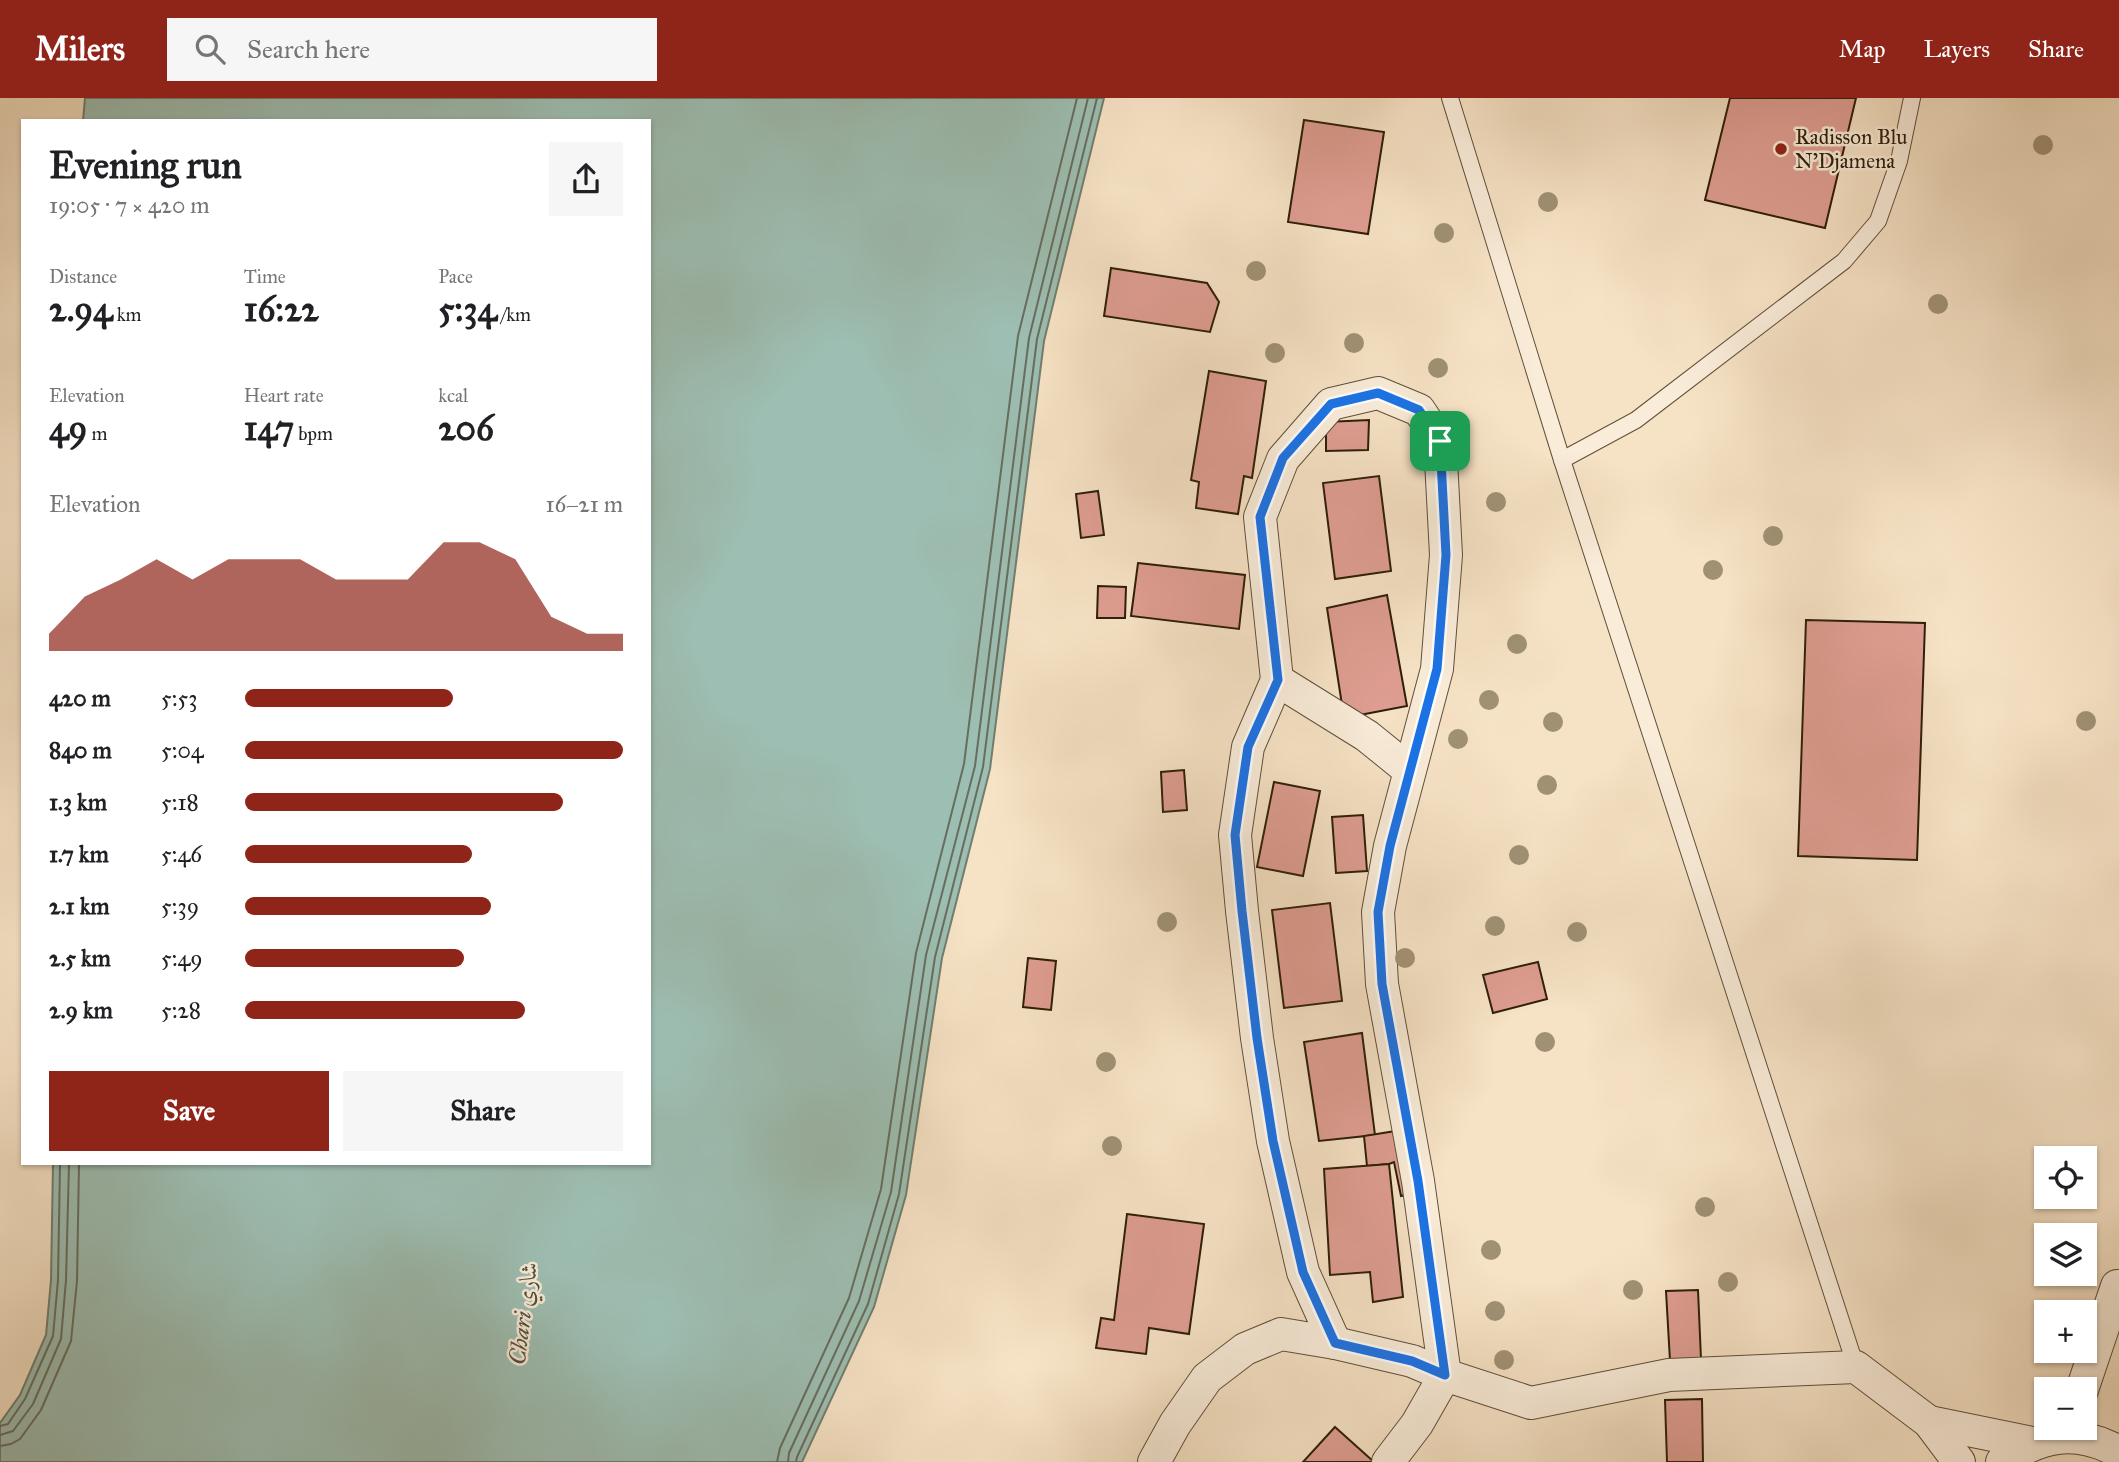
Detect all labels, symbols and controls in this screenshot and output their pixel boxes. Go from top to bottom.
search box [167,18,657,81]
text: Milers [35,29,125,69]
icon: search [191,30,229,68]
text: Search here [247,33,370,65]
text: Map [1839,34,1886,64]
text: Layers [1924,34,1990,64]
text: Share [2028,34,2084,64]
place label: Radisson Blu N'Djamena [1795,124,1908,174]
marker: Radisson Blu N'Djamena [1773,141,1789,157]
text: Evening run [49,142,242,188]
button: share [549,142,623,216]
text: 19:05 · 7 × 420 m [49,191,210,219]
text: Distance [49,265,117,288]
text: Time [244,265,286,288]
text: Pace [438,265,473,288]
text: 2.94 [49,288,113,331]
text: 16:22 [244,288,319,331]
text: 5:34 [438,288,497,331]
text: km [113,303,141,326]
text: /km [497,303,531,326]
text: Elevation [49,384,124,407]
text: Heart rate [244,384,324,407]
text: kcal [438,384,468,407]
text: 49 [49,407,87,450]
text: 147 [244,407,294,450]
text: 206 [438,407,494,450]
pin [1410,411,1470,471]
text: m [87,422,107,445]
text: bpm [294,422,333,445]
icon: arrive [1421,422,1459,460]
text: Elevation [49,490,140,518]
text: 16–21 m [545,490,623,518]
text: 420 m [49,684,111,712]
text: 5:53 [161,684,197,712]
text: 840 m [49,736,112,764]
text: 5:04 [161,736,204,764]
text: 1.3 km [49,788,107,816]
text: 5:18 [161,788,199,816]
text: 1.7 km [49,840,109,868]
text: 5:46 [161,840,202,868]
text: 2.1 km [49,892,110,920]
text: 5:39 [161,892,199,920]
text: 2.5 km [49,944,111,972]
text: 5:49 [161,944,203,972]
text: 2.9 km [49,996,113,1024]
text: 5:28 [161,996,201,1024]
button: Save [49,1071,329,1151]
button: Share [343,1071,623,1151]
map controls [2034,1146,2097,1440]
button: locate [2034,1146,2097,1209]
button: layers [2034,1223,2097,1286]
water label: Chari شاري [503,1260,548,1367]
button: + [2034,1300,2097,1363]
button: − [2034,1377,2097,1440]

